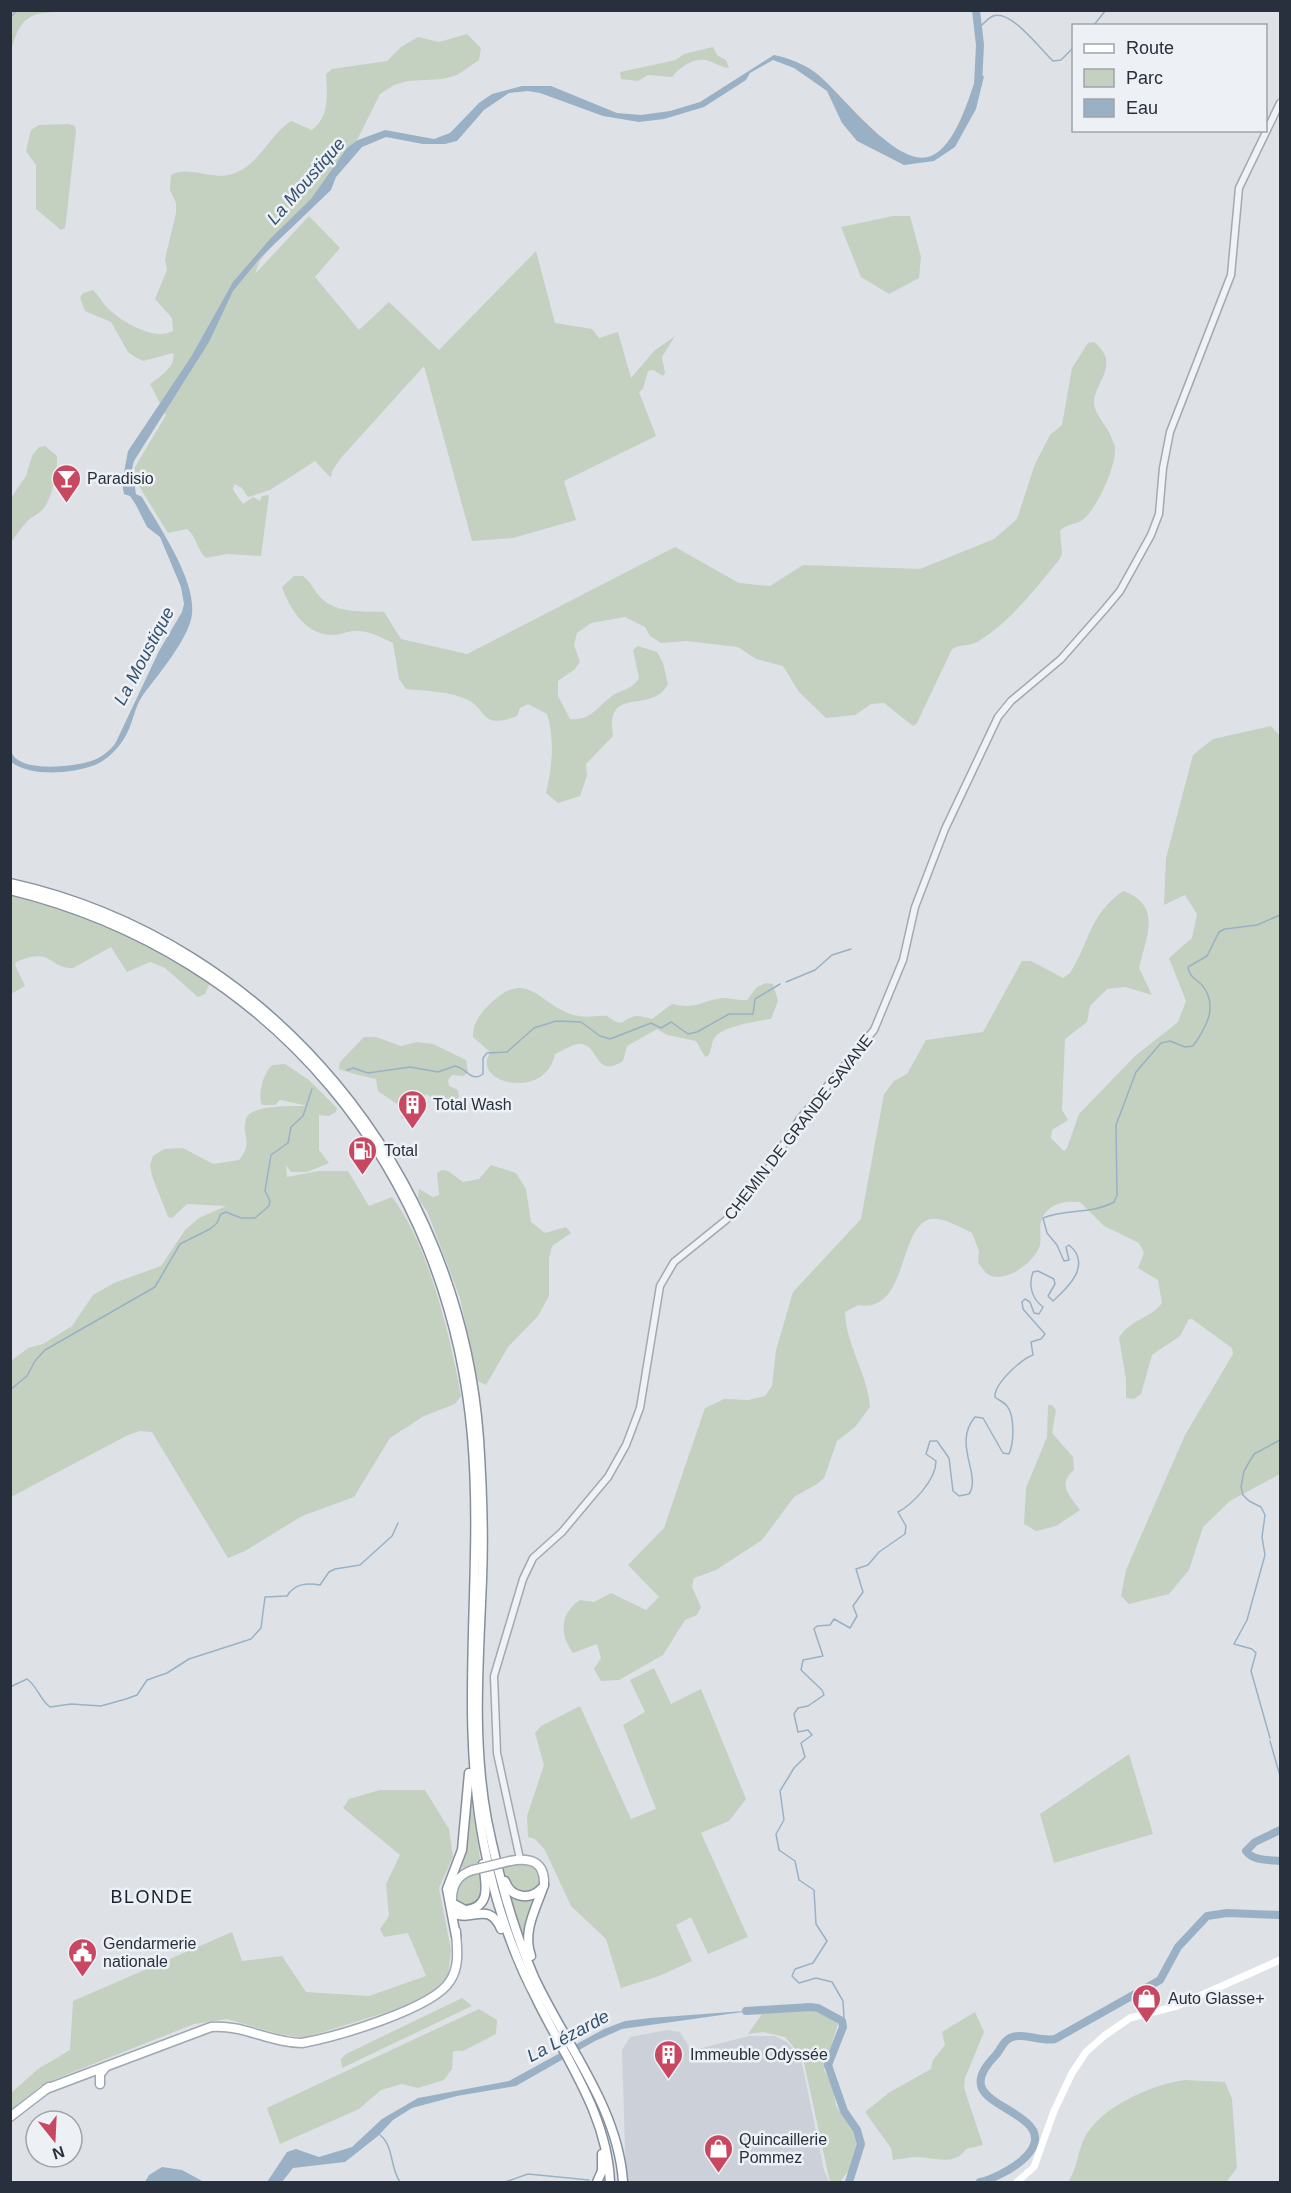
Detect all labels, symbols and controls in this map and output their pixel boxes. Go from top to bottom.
legend [1072,24,1267,132]
text: Route [1126,38,1174,58]
text: Parc [1126,68,1163,88]
text: Eau [1126,98,1158,118]
water label: La Moustique [263,134,349,228]
bar icon: Paradisio [50,462,82,504]
place label: Paradisio [87,470,154,487]
water label: La Moustique [110,604,178,708]
street label: CHEMIN DE GRANDE SAVANE [721,1032,876,1223]
building icon: Total Wash [396,1088,428,1130]
place label: Total Wash [433,1096,512,1113]
fuel station icon: Total [347,1134,379,1176]
place label: Total [384,1142,418,1159]
district label: BLONDE [110,1887,194,1907]
place label: Gendarmerie nationale [103,1935,196,1970]
public building icon: Gendarmerie nationale [66,1936,98,1978]
shop icon: Auto Glasse+ [1131,1982,1163,2024]
place label: Auto Glasse+ [1168,1990,1265,2007]
water label: La Lézarde [524,2006,612,2066]
building icon: Immeuble Odyssée [653,2038,685,2080]
place label: Immeuble Odyssée [690,2046,828,2063]
north arrow [24,2109,84,2169]
place label: Quincaillerie Pommez [739,2131,827,2166]
shop icon: Quincaillerie Pommez [702,2132,734,2174]
text: N [50,2143,67,2163]

